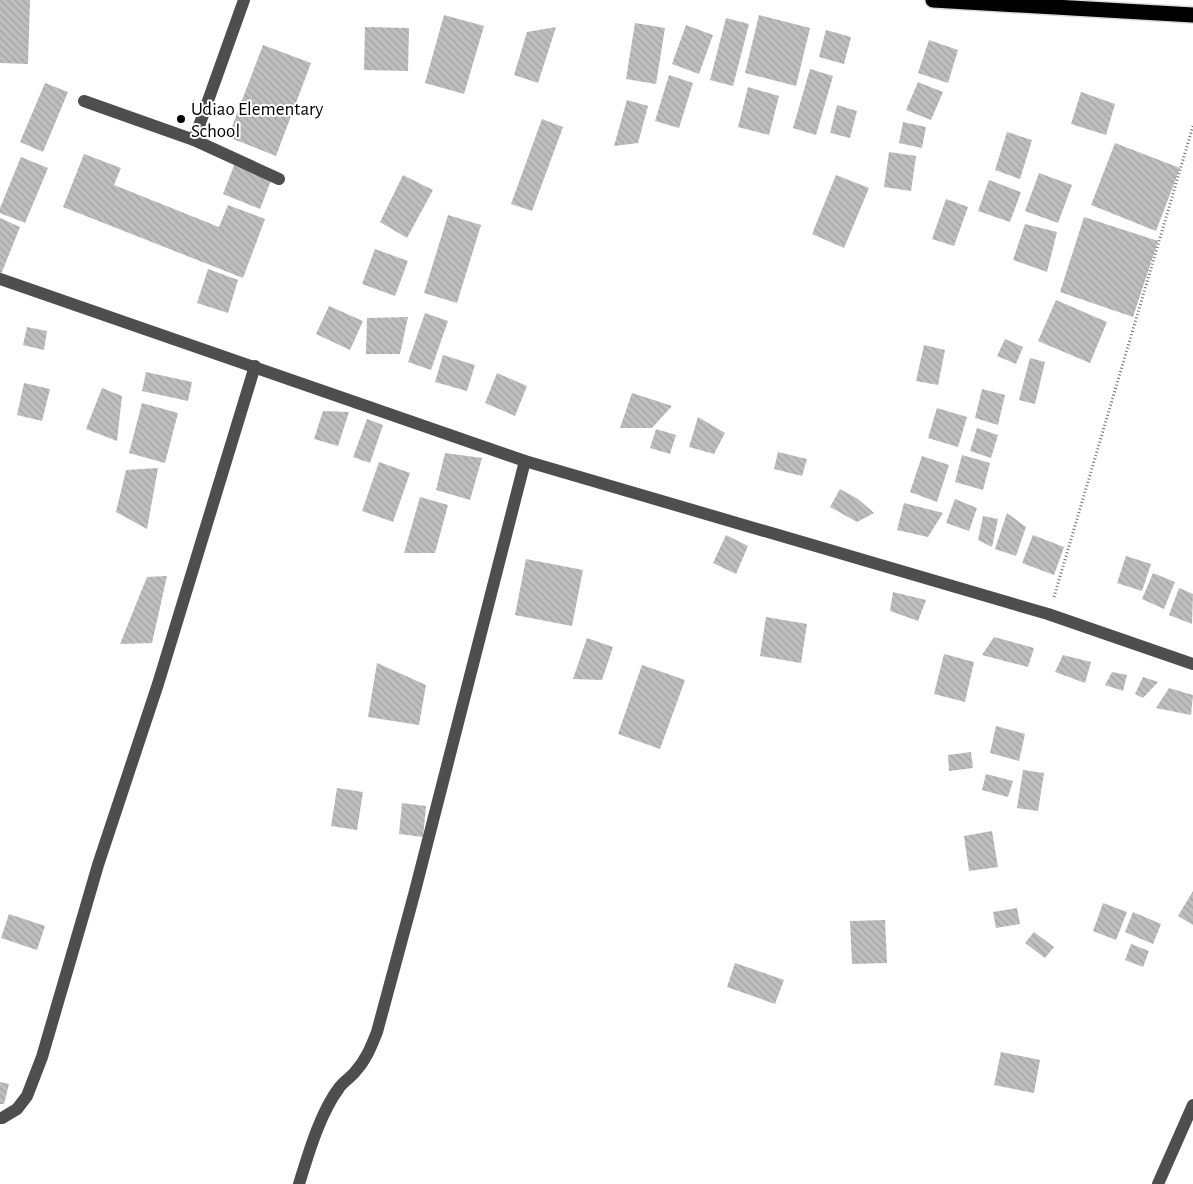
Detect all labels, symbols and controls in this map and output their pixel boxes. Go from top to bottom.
place label: Udiao Elementary School [191,100,323,141]
marker: Udiao Elementary School [175,113,187,125]

